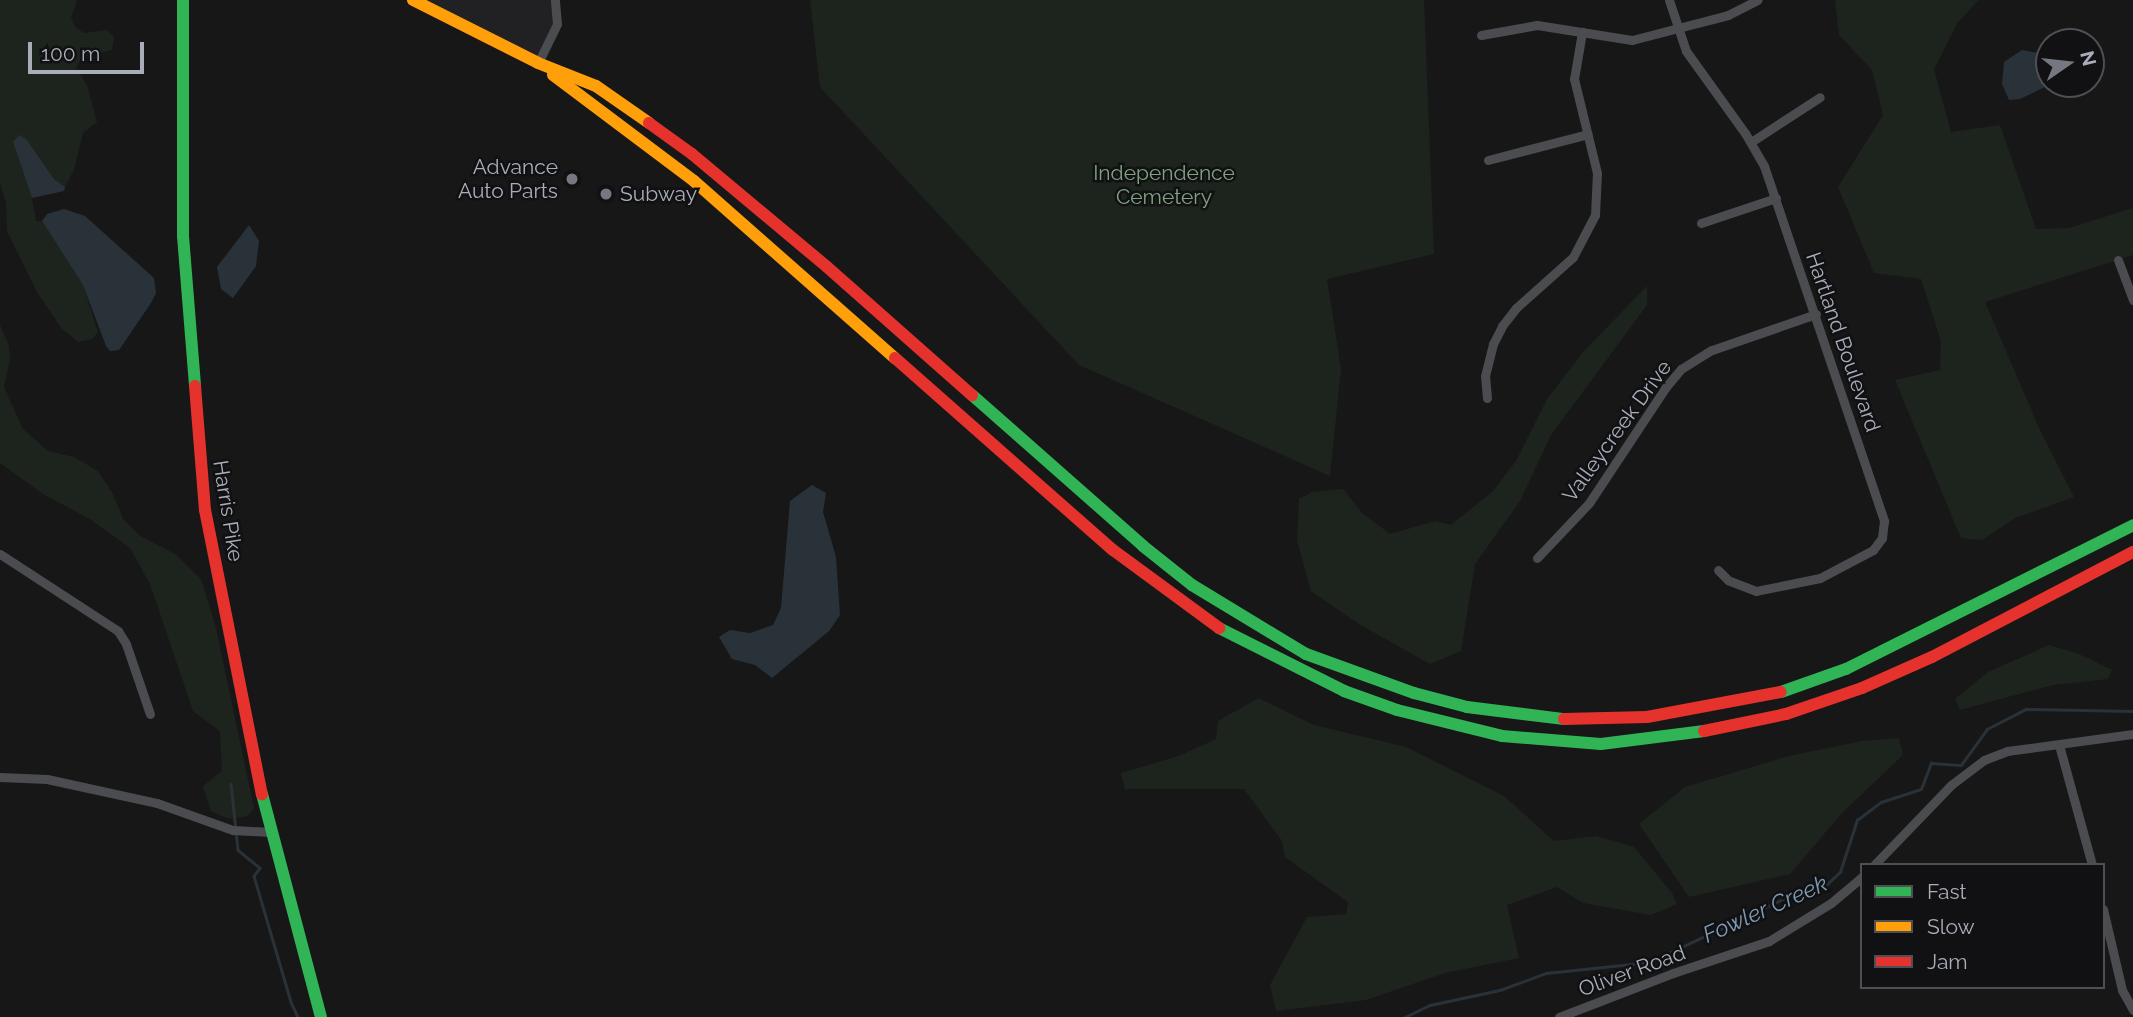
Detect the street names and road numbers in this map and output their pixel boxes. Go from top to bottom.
street label: Hartland Boulevard [1800,249,1886,435]
street label: Valleycreek Drive [1557,355,1677,507]
street label: Harris Pike [208,459,248,563]
street label: Oliver Road [1575,940,1689,1002]

